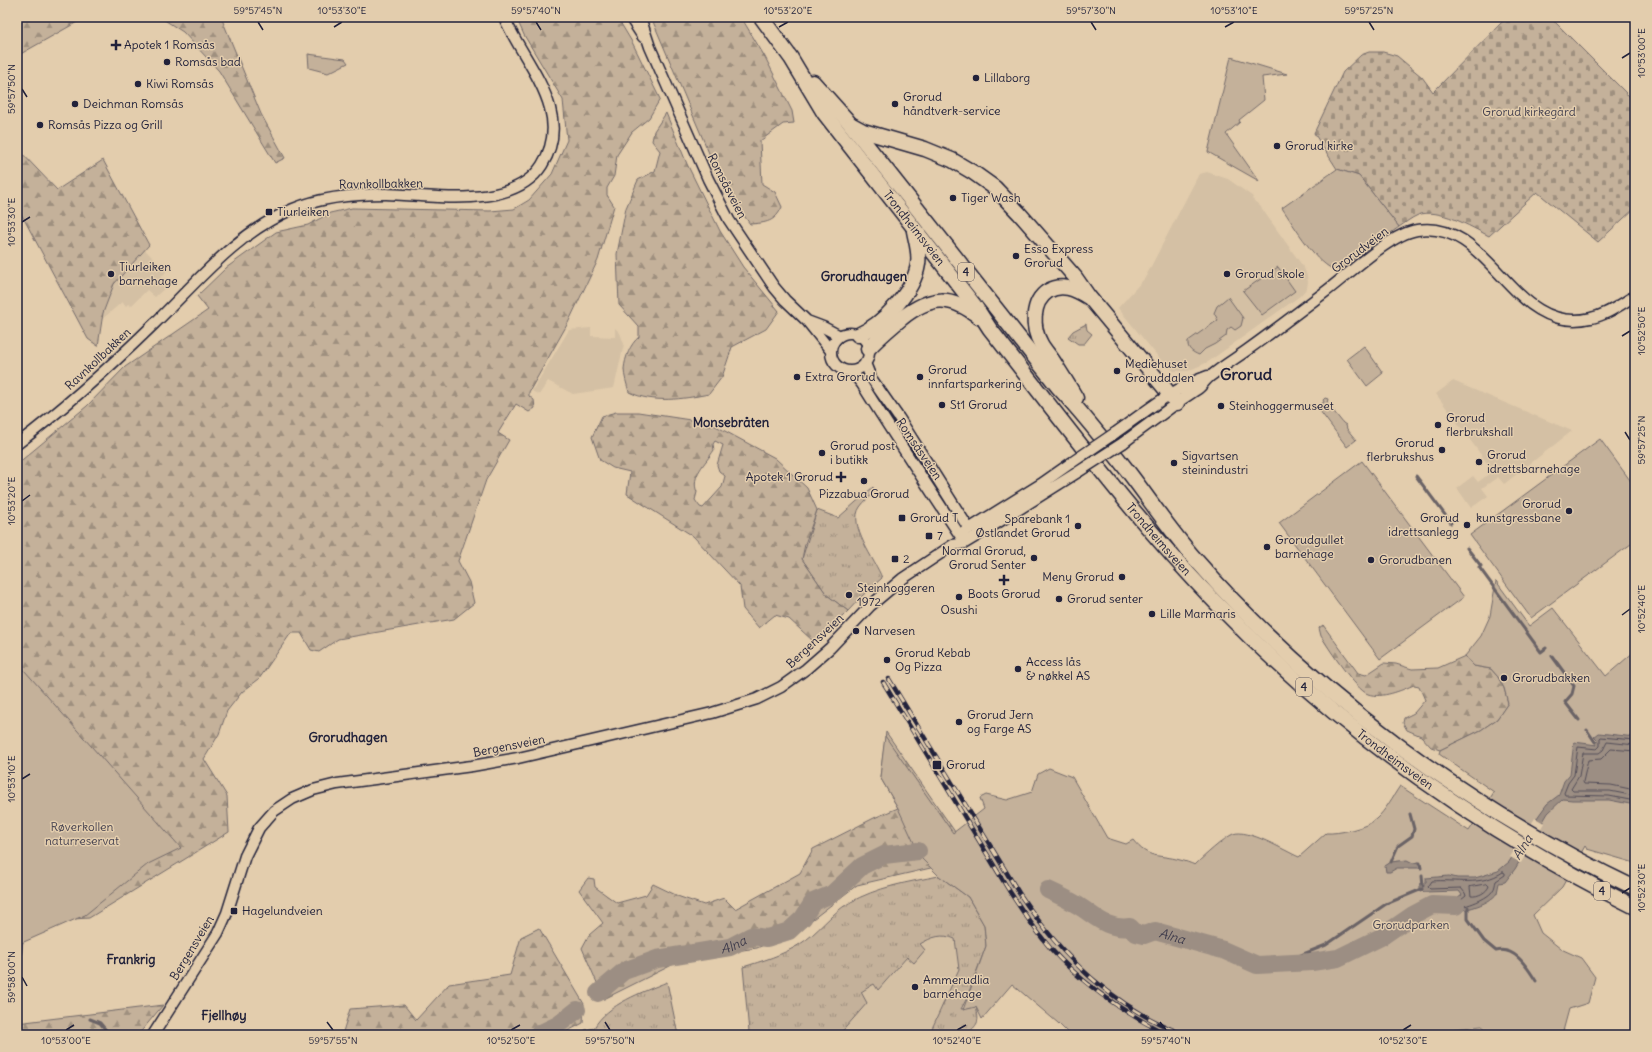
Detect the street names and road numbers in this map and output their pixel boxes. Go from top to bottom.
street label: Romsåsveien [705,151,750,221]
street label: Ravnkollbakken [339,175,423,192]
street label: Trondheimsveien [880,187,949,268]
street label: Grorudveien [1328,223,1391,276]
road number: 4 [958,263,974,281]
street label: Ravnkollbakken [62,324,134,393]
street label: Romsåsveien [893,415,946,482]
street label: Trondheimsveien [1123,500,1195,579]
street label: Bergensveien [783,610,847,671]
road number: 4 [1296,678,1312,696]
street label: Trondheimsveien [1354,726,1437,793]
street label: Bergensveien [472,731,546,760]
road number: 4 [1594,882,1610,900]
street label: Bergensveien [166,913,217,983]

